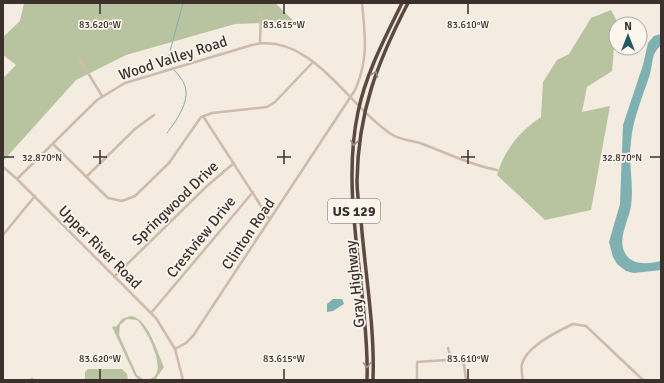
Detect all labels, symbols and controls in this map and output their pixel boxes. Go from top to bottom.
north arrow [608,16,648,56]
text: 83.620°W [79,19,121,31]
text: 83.615°W [263,19,305,31]
text: 83.610°W [447,19,489,31]
text: N [624,20,632,33]
street label: Wood Valley Road [117,32,229,84]
one-way arrow [371,70,379,77]
one-way arrow [350,140,359,146]
text: 32.870°N [22,152,62,164]
text: 32.870°N [602,152,642,164]
street label: Springwood Drive [128,157,222,249]
street label: Crestview Drive [163,193,239,281]
street label: Clinton Road [218,195,278,273]
road number: US 129 [328,199,380,223]
street label: Upper River Road [55,202,145,292]
street label: Gray Highway [341,239,369,329]
text: 83.620°W [79,353,121,365]
text: 83.615°W [263,353,305,365]
text: 83.610°W [447,353,489,365]
one-way arrow [363,362,371,368]

